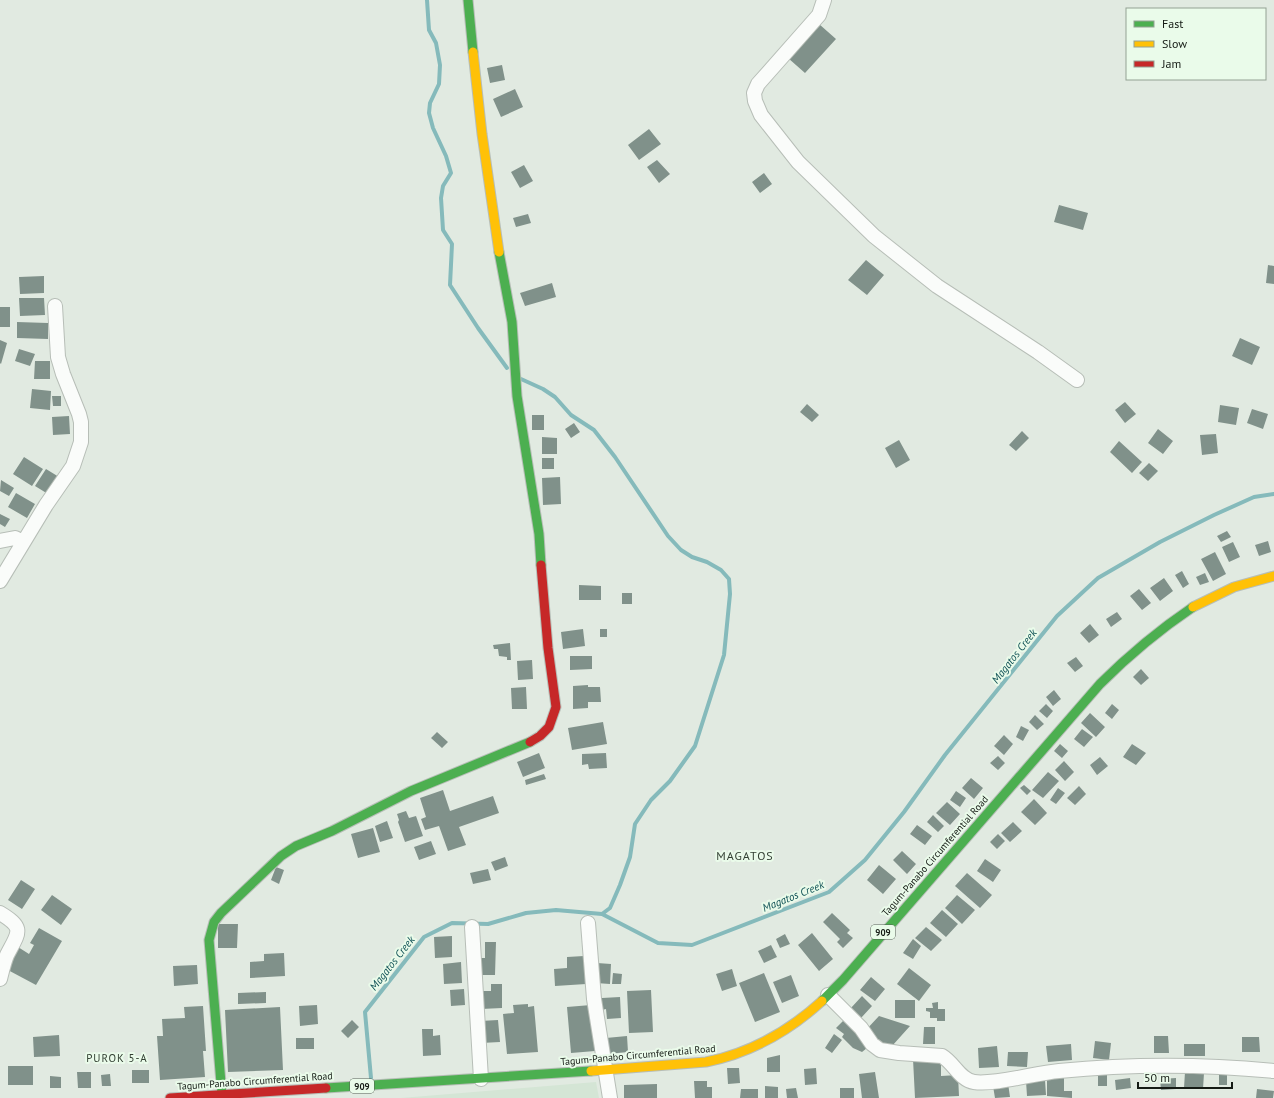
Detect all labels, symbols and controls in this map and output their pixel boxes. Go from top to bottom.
legend [1126,8,1266,80]
text: Fast [1162,16,1183,31]
text: Slow [1162,36,1187,51]
text: Jam [1161,56,1181,71]
water label: Magatos Creek [988,625,1040,686]
street label: Tagum-Panabo Circumferential Road [879,793,991,919]
district label: MAGATOS [716,848,774,863]
water label: Magatos Creek [760,877,827,915]
road number: 909 [871,925,895,939]
water label: Magatos Creek [366,932,418,993]
street label: Tagum-Panabo Circumferential Road [560,1042,716,1068]
district label: PUROK 5-A [86,1051,148,1065]
scale bar [1138,1064,1232,1090]
street label: Tagum-Panabo Circumferential Road [177,1069,333,1093]
text: 50 m [1144,1070,1170,1085]
road number: 909 [350,1079,374,1093]

